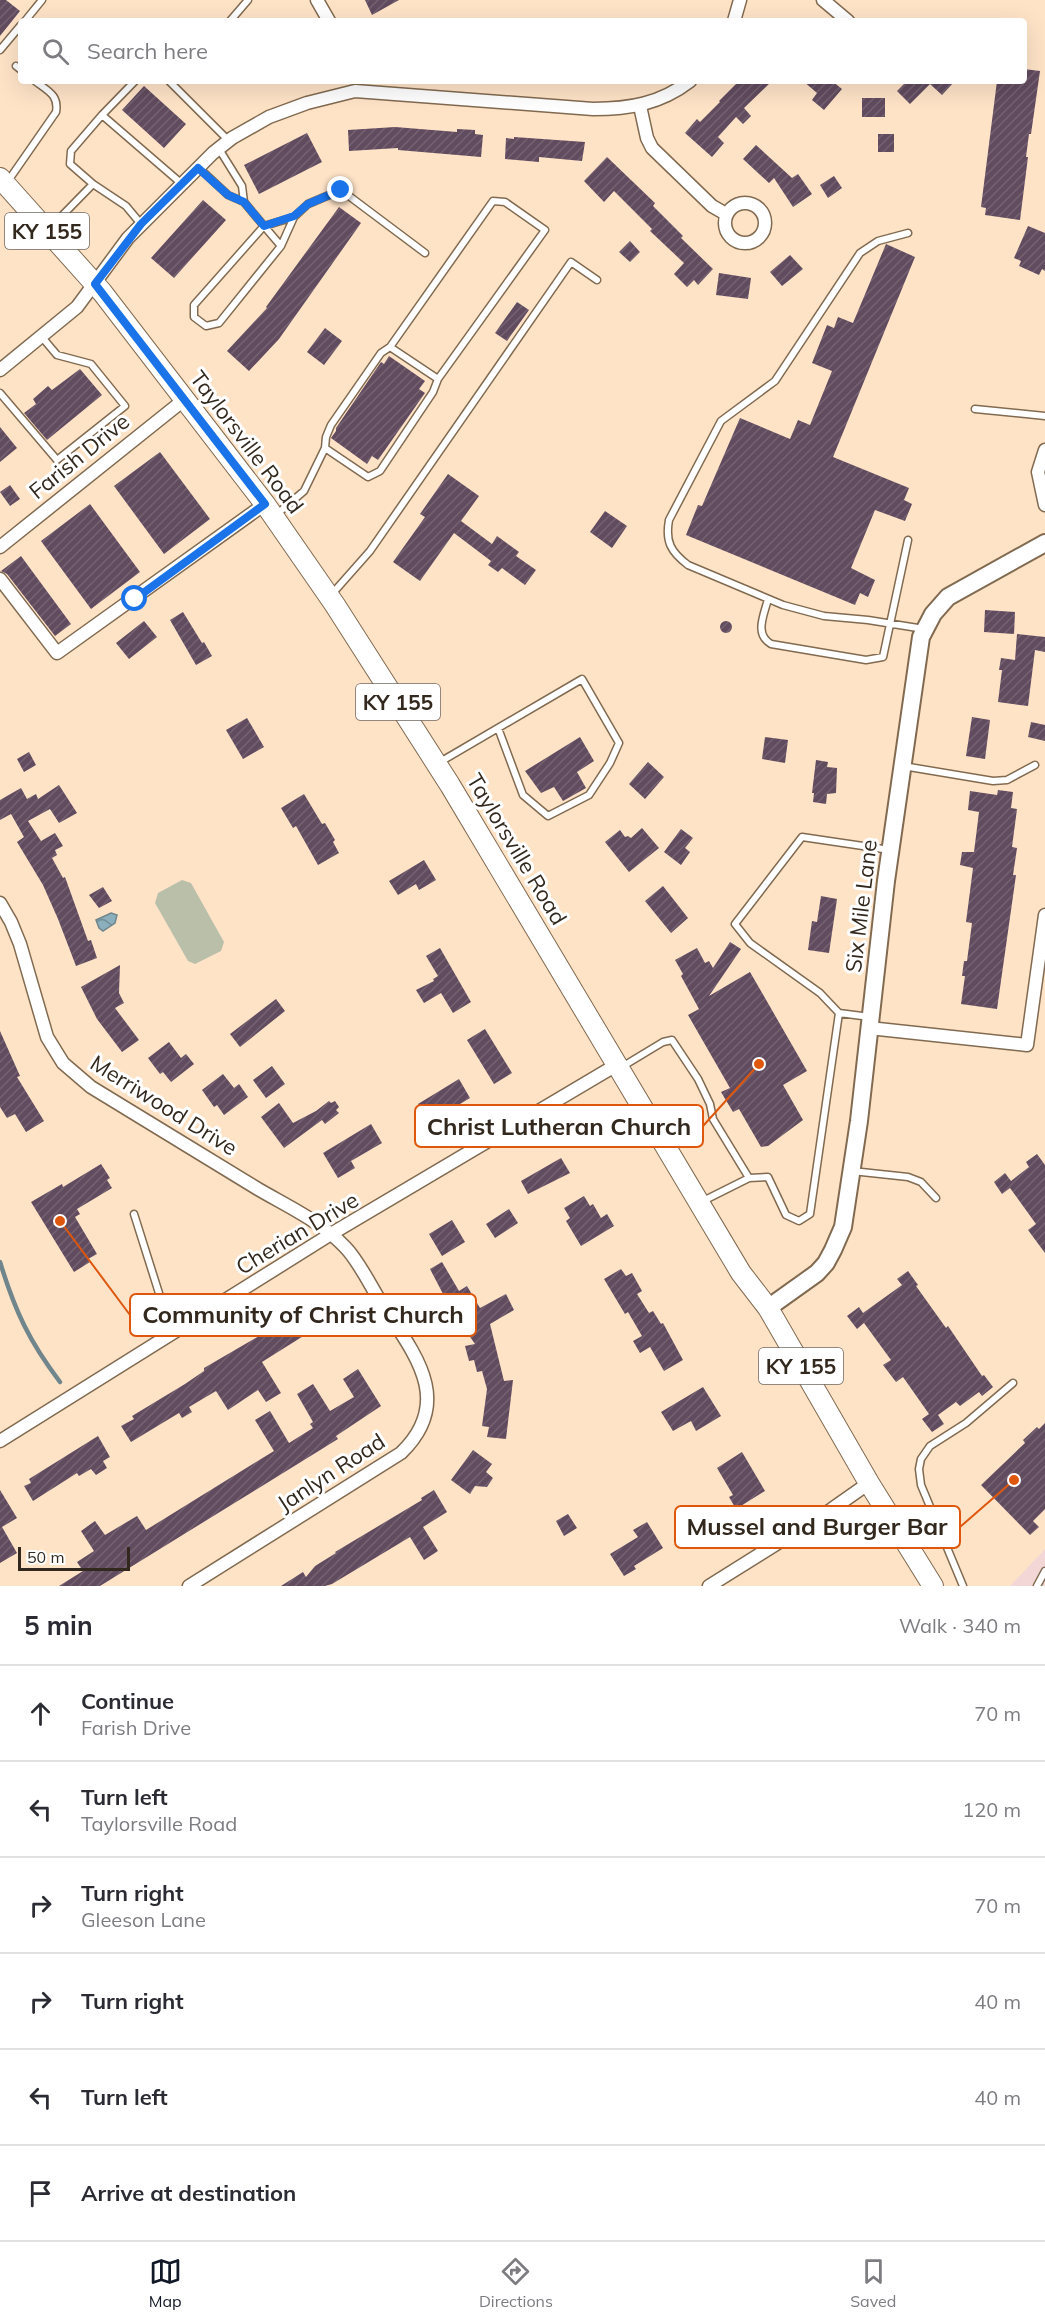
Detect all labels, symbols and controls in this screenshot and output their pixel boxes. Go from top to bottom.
search box [18,18,1027,84]
icon: search [39,35,72,68]
text: Search here [87,37,208,65]
route end [327,176,353,202]
road number: KY 155 [5,213,89,249]
street label: Taylorsville Road [184,365,310,519]
street label: Farish Drive [23,407,135,505]
route start [121,585,147,611]
road number: KY 155 [356,684,440,720]
street label: Taylorsville Road [461,768,573,930]
street label: Six Mile Lane [839,838,883,974]
street label: Merriwood Drive [85,1049,243,1161]
callout: Christ Lutheran Church [415,1105,703,1147]
text: Christ Lutheran Church [427,1111,691,1141]
street label: Cherian Drive [231,1185,363,1281]
callout: Community of Christ Church [130,1294,476,1336]
text: Community of Christ Church [142,1299,464,1329]
road number: KY 155 [759,1348,843,1384]
street label: Janlyn Road [272,1427,390,1517]
callout: Mussel and Burger Bar [675,1506,960,1548]
text: Mussel and Burger Bar [686,1511,948,1541]
scale bar [18,1544,130,1572]
text: 50 m [27,1547,64,1567]
text: 5 min [24,1609,93,1642]
text: Walk · 340 m [899,1613,1021,1638]
text: Continue [81,1687,174,1715]
icon: ahead [24,1697,57,1730]
text: 70 m [974,1701,1021,1726]
text: Farish Drive [81,1715,191,1740]
text: Turn left [81,1783,168,1811]
icon: left [24,1793,57,1826]
text: 120 m [962,1797,1021,1822]
text: Taylorsville Road [81,1811,237,1836]
text: Turn right [81,1879,184,1907]
icon: right [24,1889,57,1922]
text: 70 m [974,1893,1021,1918]
text: Gleeson Lane [81,1907,206,1932]
icon: right [24,1985,57,2018]
text: Turn right [81,1987,184,2015]
text: 40 m [974,1989,1021,2014]
icon: left [24,2081,57,2114]
text: Turn left [81,2083,168,2111]
text: 40 m [974,2085,1021,2110]
icon: arrive [24,2177,57,2210]
text: Arrive at destination [81,2179,296,2207]
tab: Map [149,2255,182,2311]
tab: Directions [479,2255,553,2311]
tab: Saved [850,2255,896,2311]

